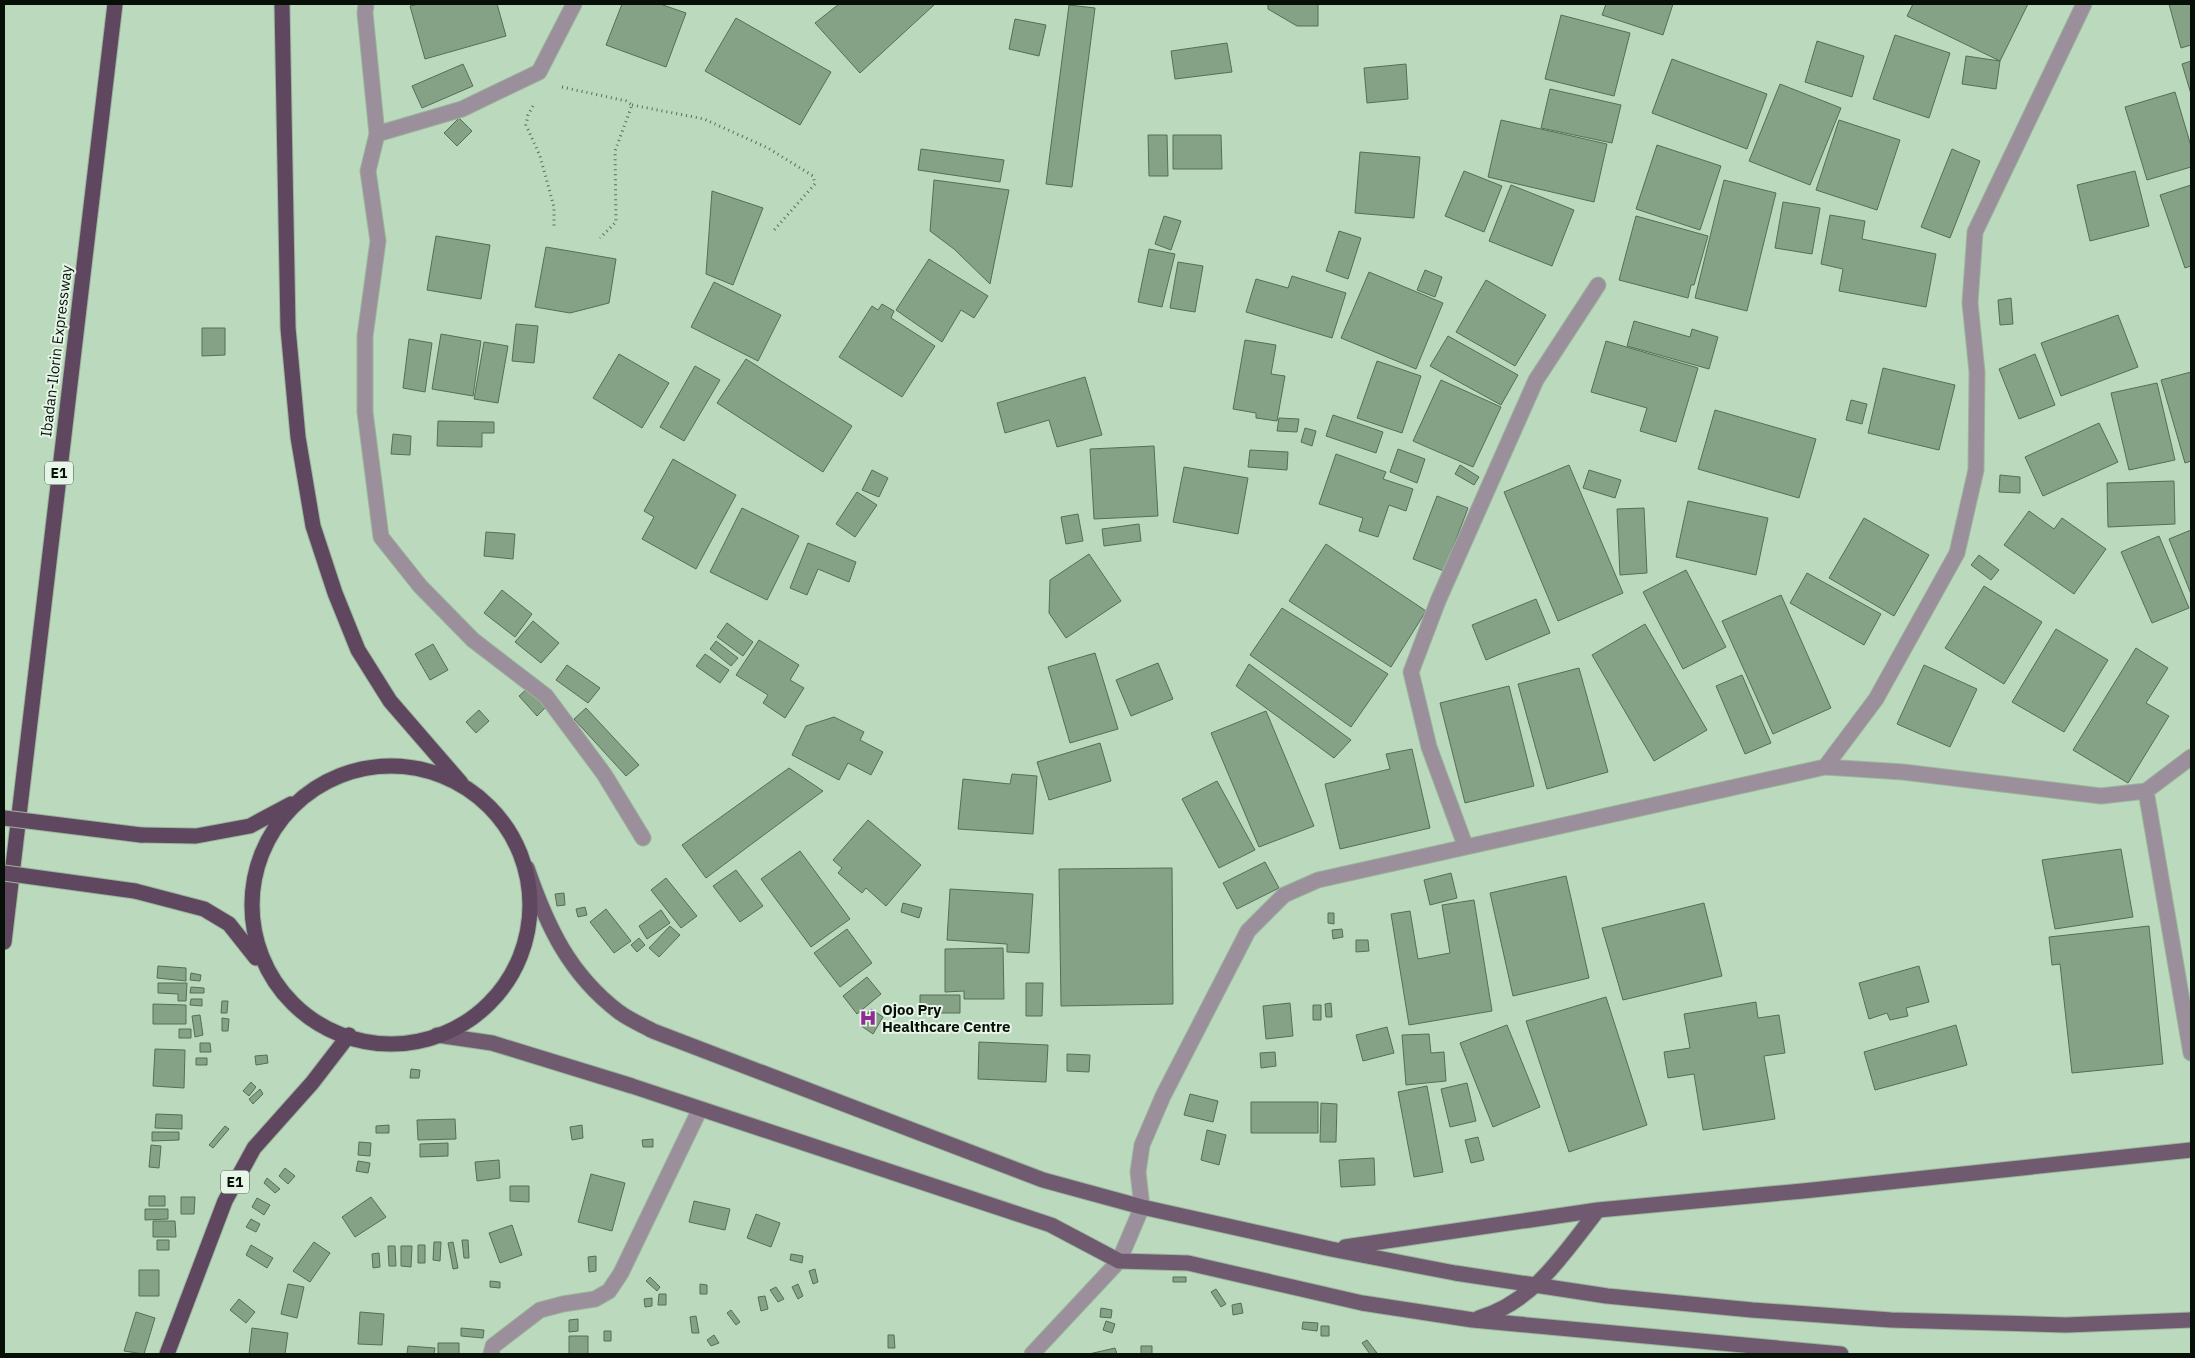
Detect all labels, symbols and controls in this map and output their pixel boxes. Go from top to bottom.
street label: Ibadan-Ilorin Expressway [36,263,76,438]
road number: E1 [45,462,73,484]
place label: Ojoo Pry Healthcare Centre [882,1000,1011,1036]
hospital icon: Ojoo Pry Healthcare Centre [858,1008,878,1028]
road number: E1 [221,1170,249,1194]

